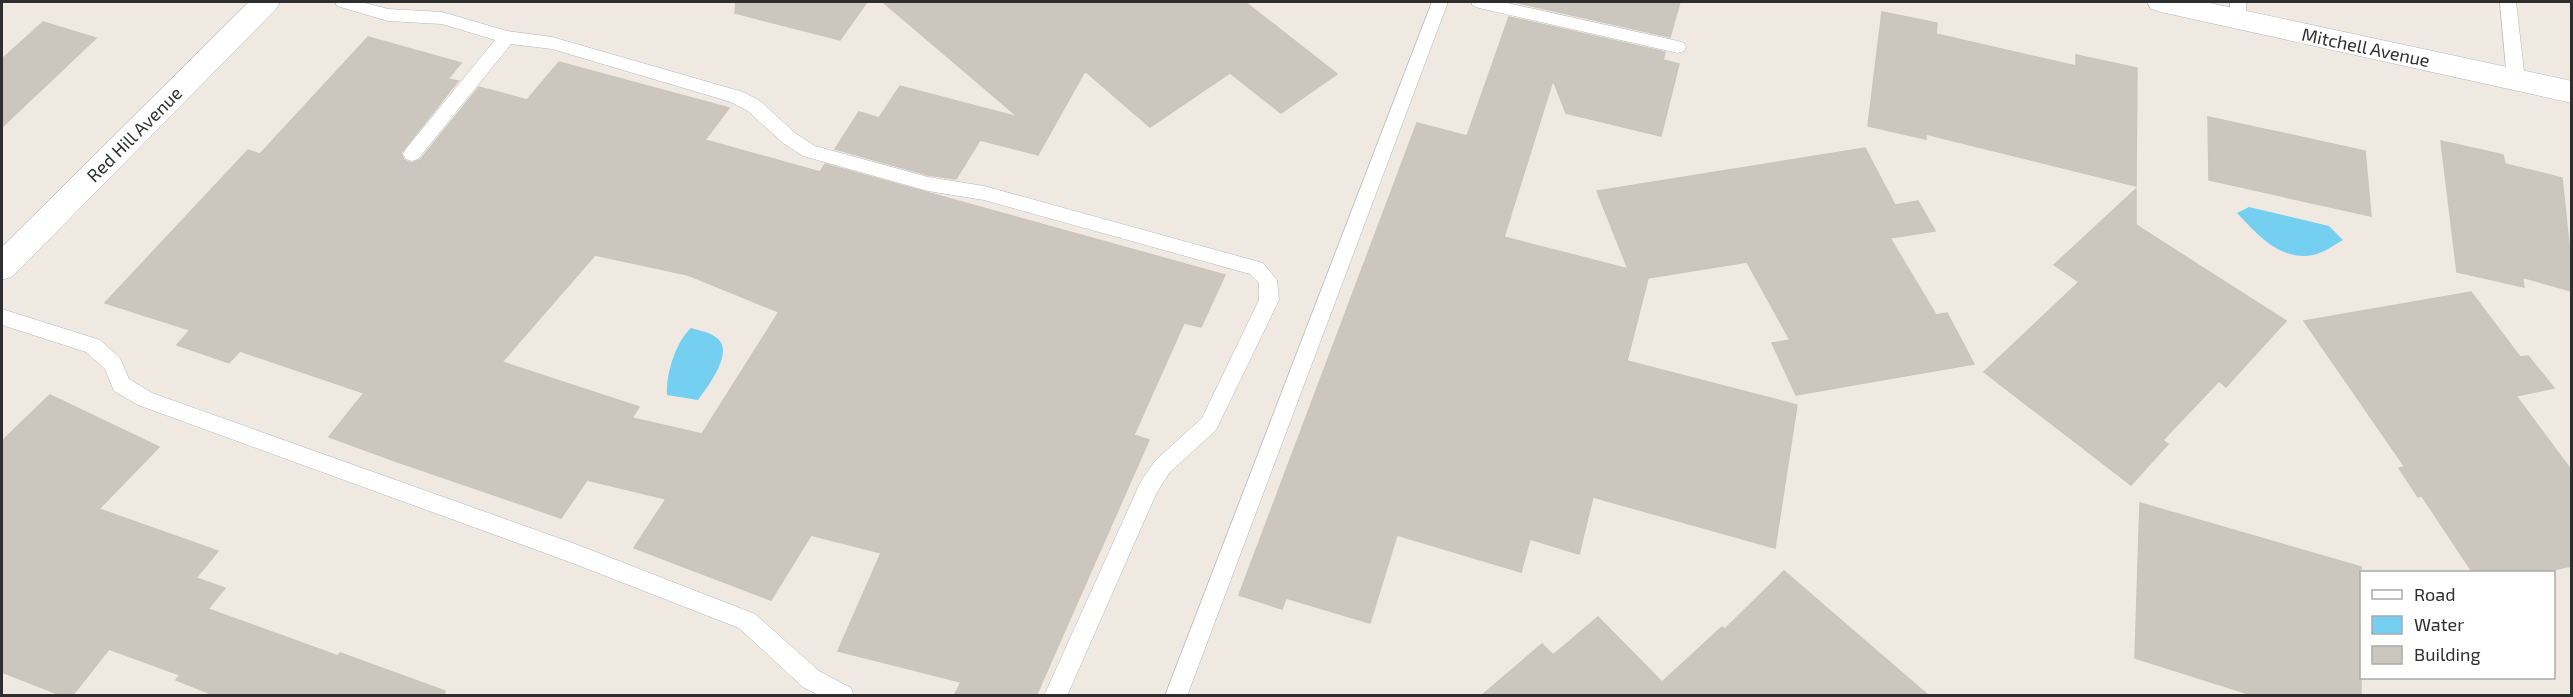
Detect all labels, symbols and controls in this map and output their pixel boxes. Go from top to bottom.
street label: Mitchell Avenue [2300,23,2432,71]
street label: Red Hill Avenue [82,82,186,186]
legend [2360,571,2555,679]
text: Road [2414,583,2455,605]
text: Water [2414,613,2464,635]
text: Building [2414,643,2481,665]

